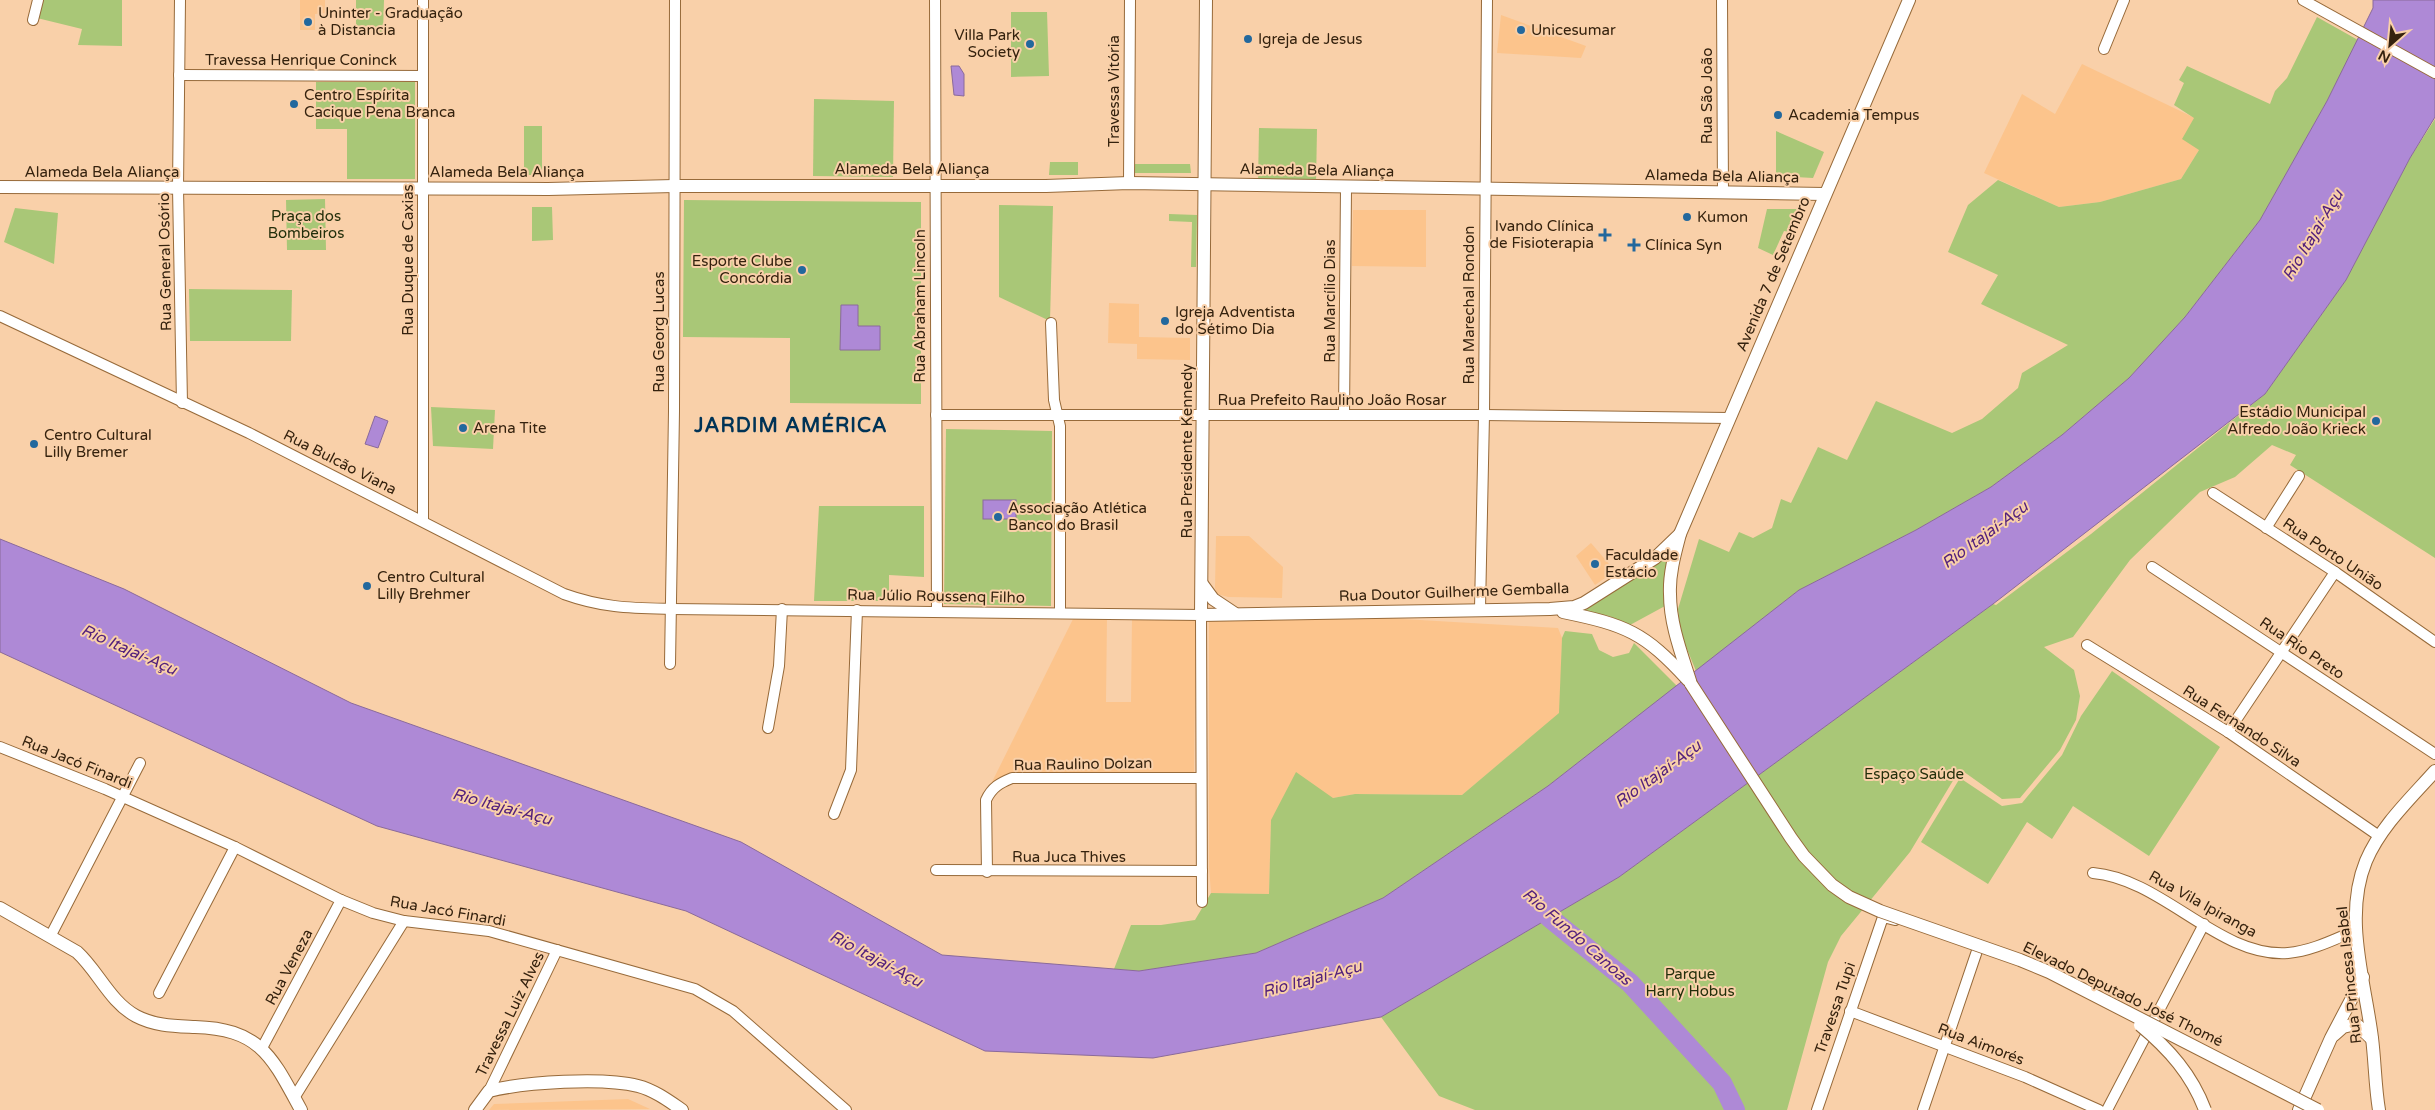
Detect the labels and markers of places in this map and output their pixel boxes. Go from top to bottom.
place label: Uninter - Graduação à Distancia [318,4,463,39]
marker: Uninter - Graduação à Distancia [302,16,314,28]
place label: Unicesumar [1531,21,1616,39]
marker: Unicesumar [1515,24,1527,36]
place label: Villa Park Society [954,26,1020,61]
place label: Igreja de Jesus [1258,30,1363,48]
marker: Igreja de Jesus [1242,33,1254,45]
marker: Villa Park Society [1024,38,1036,50]
place label: Centro Espírita Cacique Pena Branca [304,86,455,121]
marker: Centro Espírita Cacique Pena Branca [288,98,300,110]
place label: Academia Tempus [1788,106,1919,124]
marker: Academia Tempus [1772,109,1784,121]
place label: Kumon [1697,208,1748,226]
marker: Kumon [1681,211,1693,223]
place label: Ivando Clínica de Fisioterapia [1490,217,1594,252]
marker: Ivando Clínica de Fisioterapia [1598,228,1612,242]
place label: Clínica Syn [1645,236,1722,254]
marker: Clínica Syn [1627,238,1641,252]
place label: Esporte Clube Concórdia [692,252,792,287]
marker: Esporte Clube Concórdia [796,264,808,276]
place label: Igreja Adventista do Sétimo Dia [1175,303,1295,338]
marker: Igreja Adventista do Sétimo Dia [1159,315,1171,327]
place label: Estádio Municipal Alfredo João Krieck [2227,403,2366,438]
marker: Estádio Municipal Alfredo João Krieck [2370,415,2382,427]
place label: Arena Tite [473,419,546,437]
marker: Arena Tite [457,422,469,434]
place label: Centro Cultural Lilly Bremer [44,426,152,461]
marker: Centro Cultural Lilly Bremer [28,438,40,450]
place label: Associação Atlética Banco do Brasil [1008,499,1147,534]
marker: Associação Atlética Banco do Brasil [992,511,1004,523]
place label: Faculdade Estácio [1605,546,1678,581]
marker: Faculdade Estácio [1589,558,1601,570]
place label: Centro Cultural Lilly Brehmer [377,568,485,603]
marker: Centro Cultural Lilly Brehmer [361,580,373,592]

